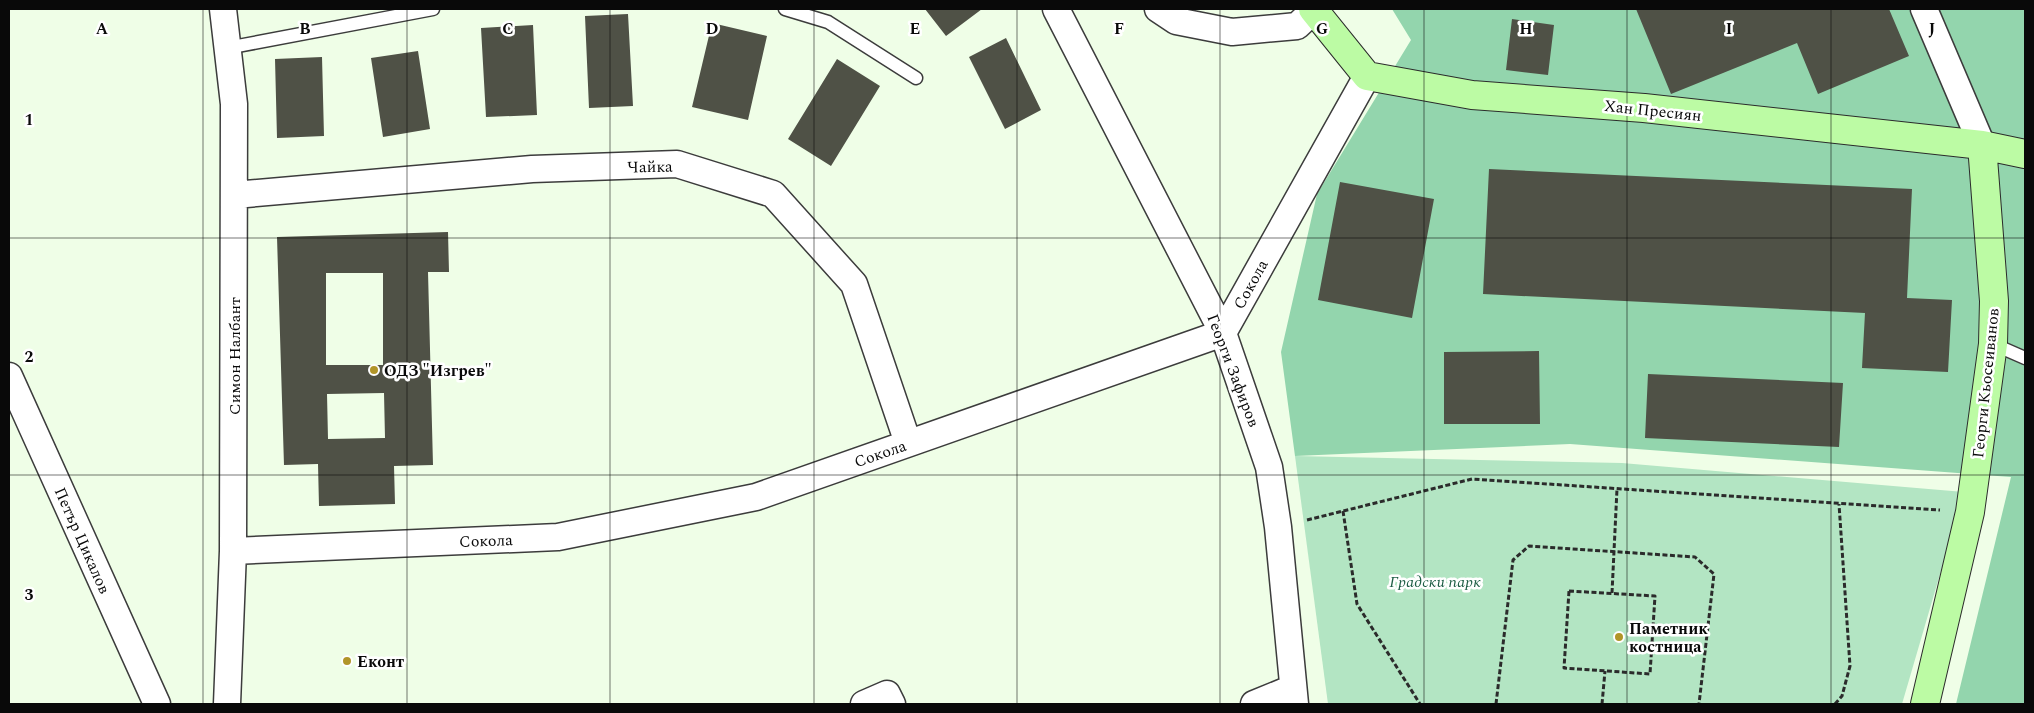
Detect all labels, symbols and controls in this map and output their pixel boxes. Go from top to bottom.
text: A [96,17,109,41]
text: B [299,17,311,41]
text: C [502,17,514,41]
text: D [706,17,719,41]
text: E [910,17,920,41]
text: F [1114,17,1124,41]
text: G [1316,17,1328,41]
text: H [1519,17,1533,41]
text: I [1726,17,1732,41]
text: J [1929,17,1936,41]
street label: Хан Пресиян [1603,94,1703,128]
text: 1 [25,108,33,132]
street label: Чайка [627,155,673,179]
street label: Сокола [1227,255,1275,314]
street label: Симон Налбант [223,297,247,415]
street label: Георги Кьосеиванов [1966,307,2006,459]
street label: Георги Зафиров [1200,310,1266,430]
text: 2 [25,345,34,369]
place label: ОДЗ "Изгрев" [384,359,492,383]
marker: ОДЗ "Изгрев" [368,364,380,376]
street label: Сокола [851,434,910,474]
street label: Петър Цикалов [48,483,116,598]
street label: Сокола [459,528,514,554]
park label: Градски парк [1389,570,1481,594]
text: 3 [25,583,34,607]
place label: Паметник костница [1629,617,1708,659]
marker: Паметник костница [1613,631,1625,643]
place label: Еконт [357,650,404,674]
marker: Еконт [341,655,353,667]

